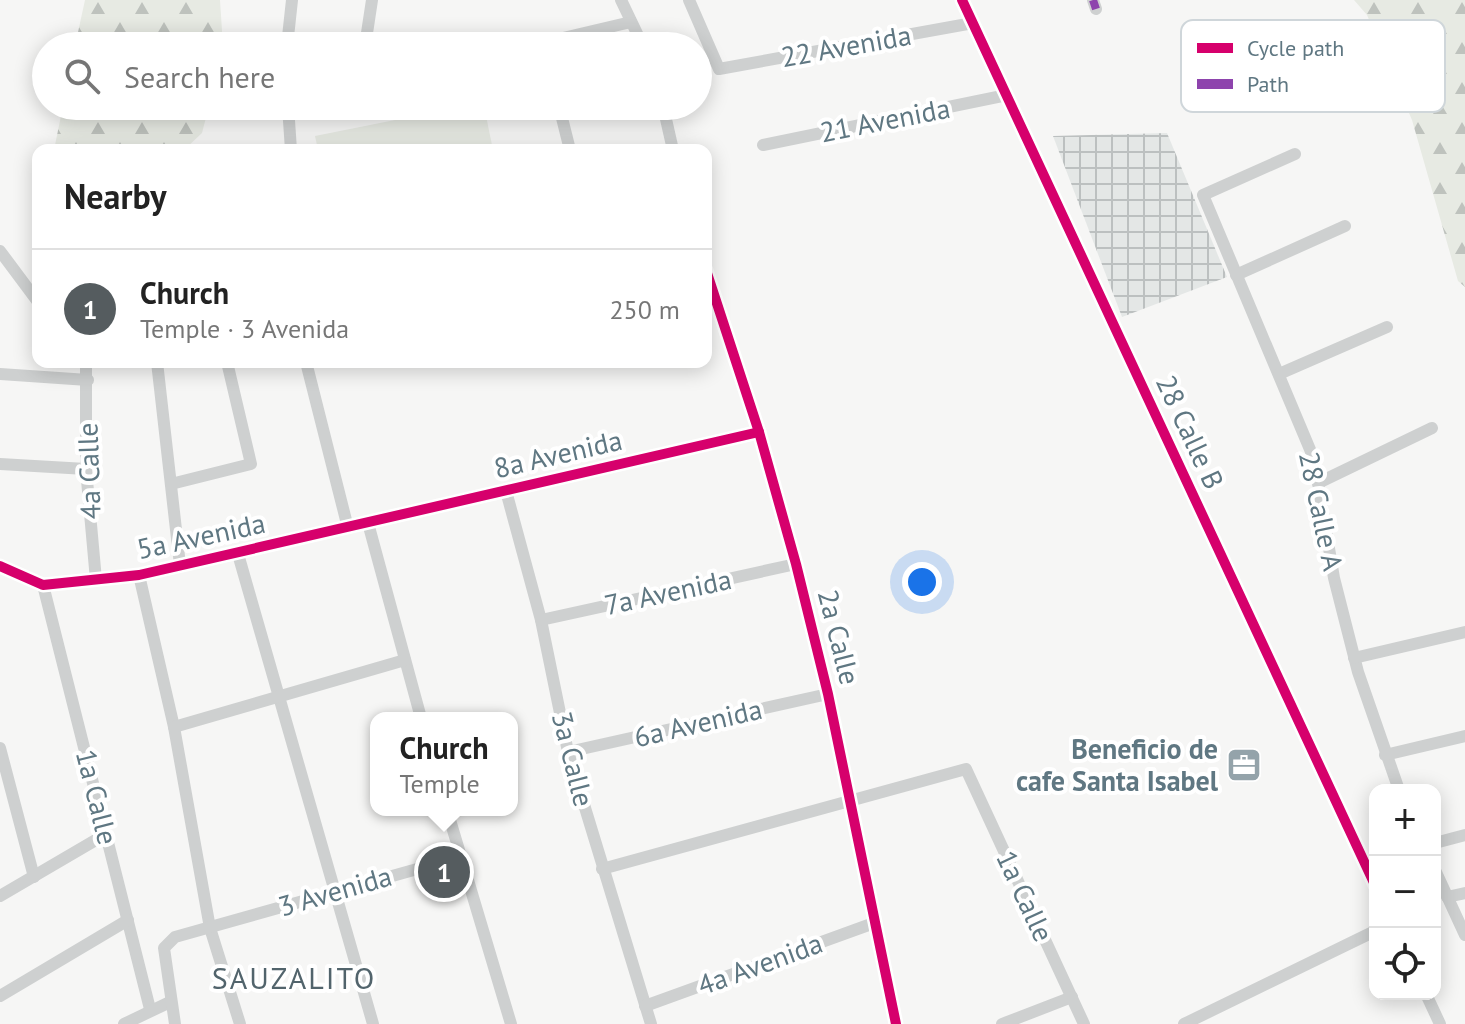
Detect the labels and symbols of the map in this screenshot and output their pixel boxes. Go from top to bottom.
street label: 22 Avenida [778,16,914,75]
legend [1181,20,1445,112]
text: Cycle path [1247,34,1344,62]
text: Path [1247,70,1289,98]
street label: 21 Avenida [817,89,953,150]
street label: 28 Calle B [1148,369,1233,495]
street label: 8a Avenida [490,421,626,486]
street label: 4a Calle [68,422,109,520]
street label: 28 Calle A [1291,448,1352,574]
street label: 5a Avenida [133,504,268,567]
street label: 7a Avenida [601,560,735,623]
your location [902,562,942,602]
street label: 2a Calle [810,586,869,688]
street label: 6a Avenida [630,690,766,755]
street label: 3a Calle [544,708,603,810]
place label: Beneficio de cafe Santa Isabel [1016,730,1219,799]
street label: 1a Calle [68,746,127,848]
office icon: Beneficio de cafe Santa Isabel [1225,746,1263,784]
pin: 1 [418,842,470,902]
street label: 1a Calle [988,844,1063,947]
street label: 3 Avenida [274,857,396,924]
street label: 4a Avenida [692,924,827,1003]
district label: SAUZALITO [212,958,376,997]

